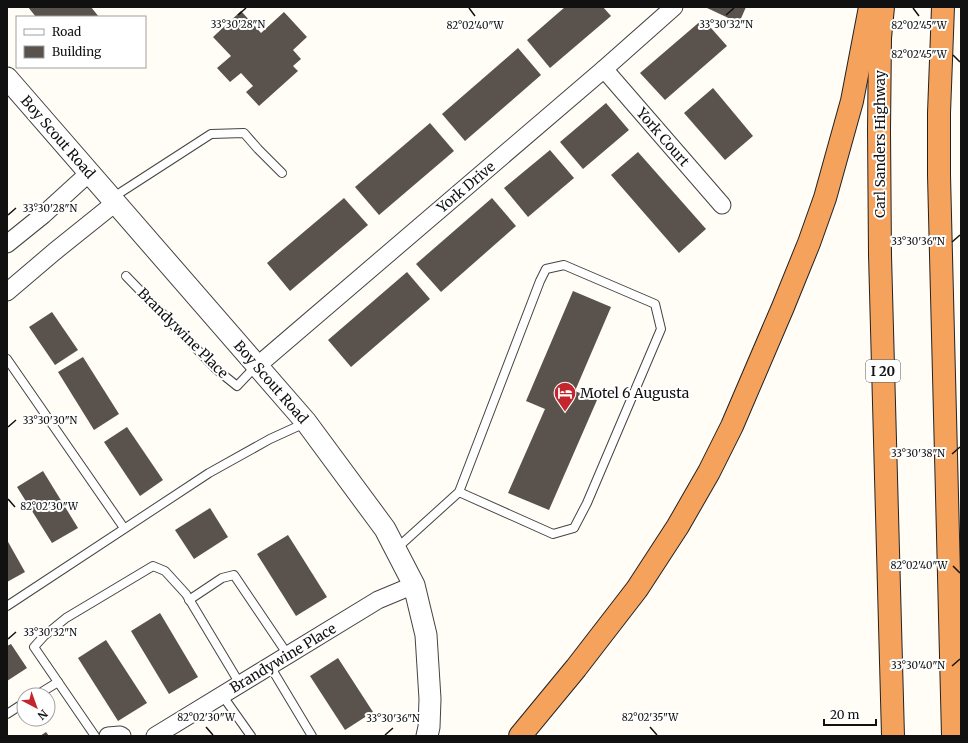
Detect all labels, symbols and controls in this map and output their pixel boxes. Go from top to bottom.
legend [16,16,146,68]
text: 33°30'28"N [211,18,265,31]
text: 33°30'32"N [699,18,753,31]
text: 82°02'40"W [446,19,505,32]
text: 82°02'45"W [891,19,948,32]
text: Road [52,24,81,39]
text: Building [52,44,102,59]
text: 82°02'45"W [891,48,948,61]
street label: Carl Sanders Highway [871,69,889,218]
street label: Boy Scout Road [17,92,99,183]
street label: York Court [632,103,694,170]
street label: York Drive [432,157,499,217]
text: 33°30'28"N [23,202,77,215]
text: 33°30'36"N [891,235,945,248]
street label: Brandywine Place [134,284,232,382]
street label: Boy Scout Road [230,337,312,428]
road number: I 20 [866,360,900,382]
hotel icon: Motel 6 Augusta [552,380,578,413]
place label: Motel 6 Augusta [580,384,690,402]
text: 33°30'30"N [23,414,78,427]
text: 33°30'38"N [891,447,945,460]
text: 82°02'30"W [20,500,79,513]
text: 82°02'40"W [890,559,949,572]
street label: Brandywine Place [227,619,339,697]
text: 33°30'32"N [23,626,77,639]
text: 33°30'40"N [891,659,945,672]
north arrow [16,687,56,727]
scale bar [824,701,876,727]
text: N [34,706,50,723]
text: 20 m [830,707,859,722]
text: 82°02'30"W [177,711,236,724]
text: 82°02'35"W [622,711,679,724]
text: 33°30'36"N [366,712,420,725]

